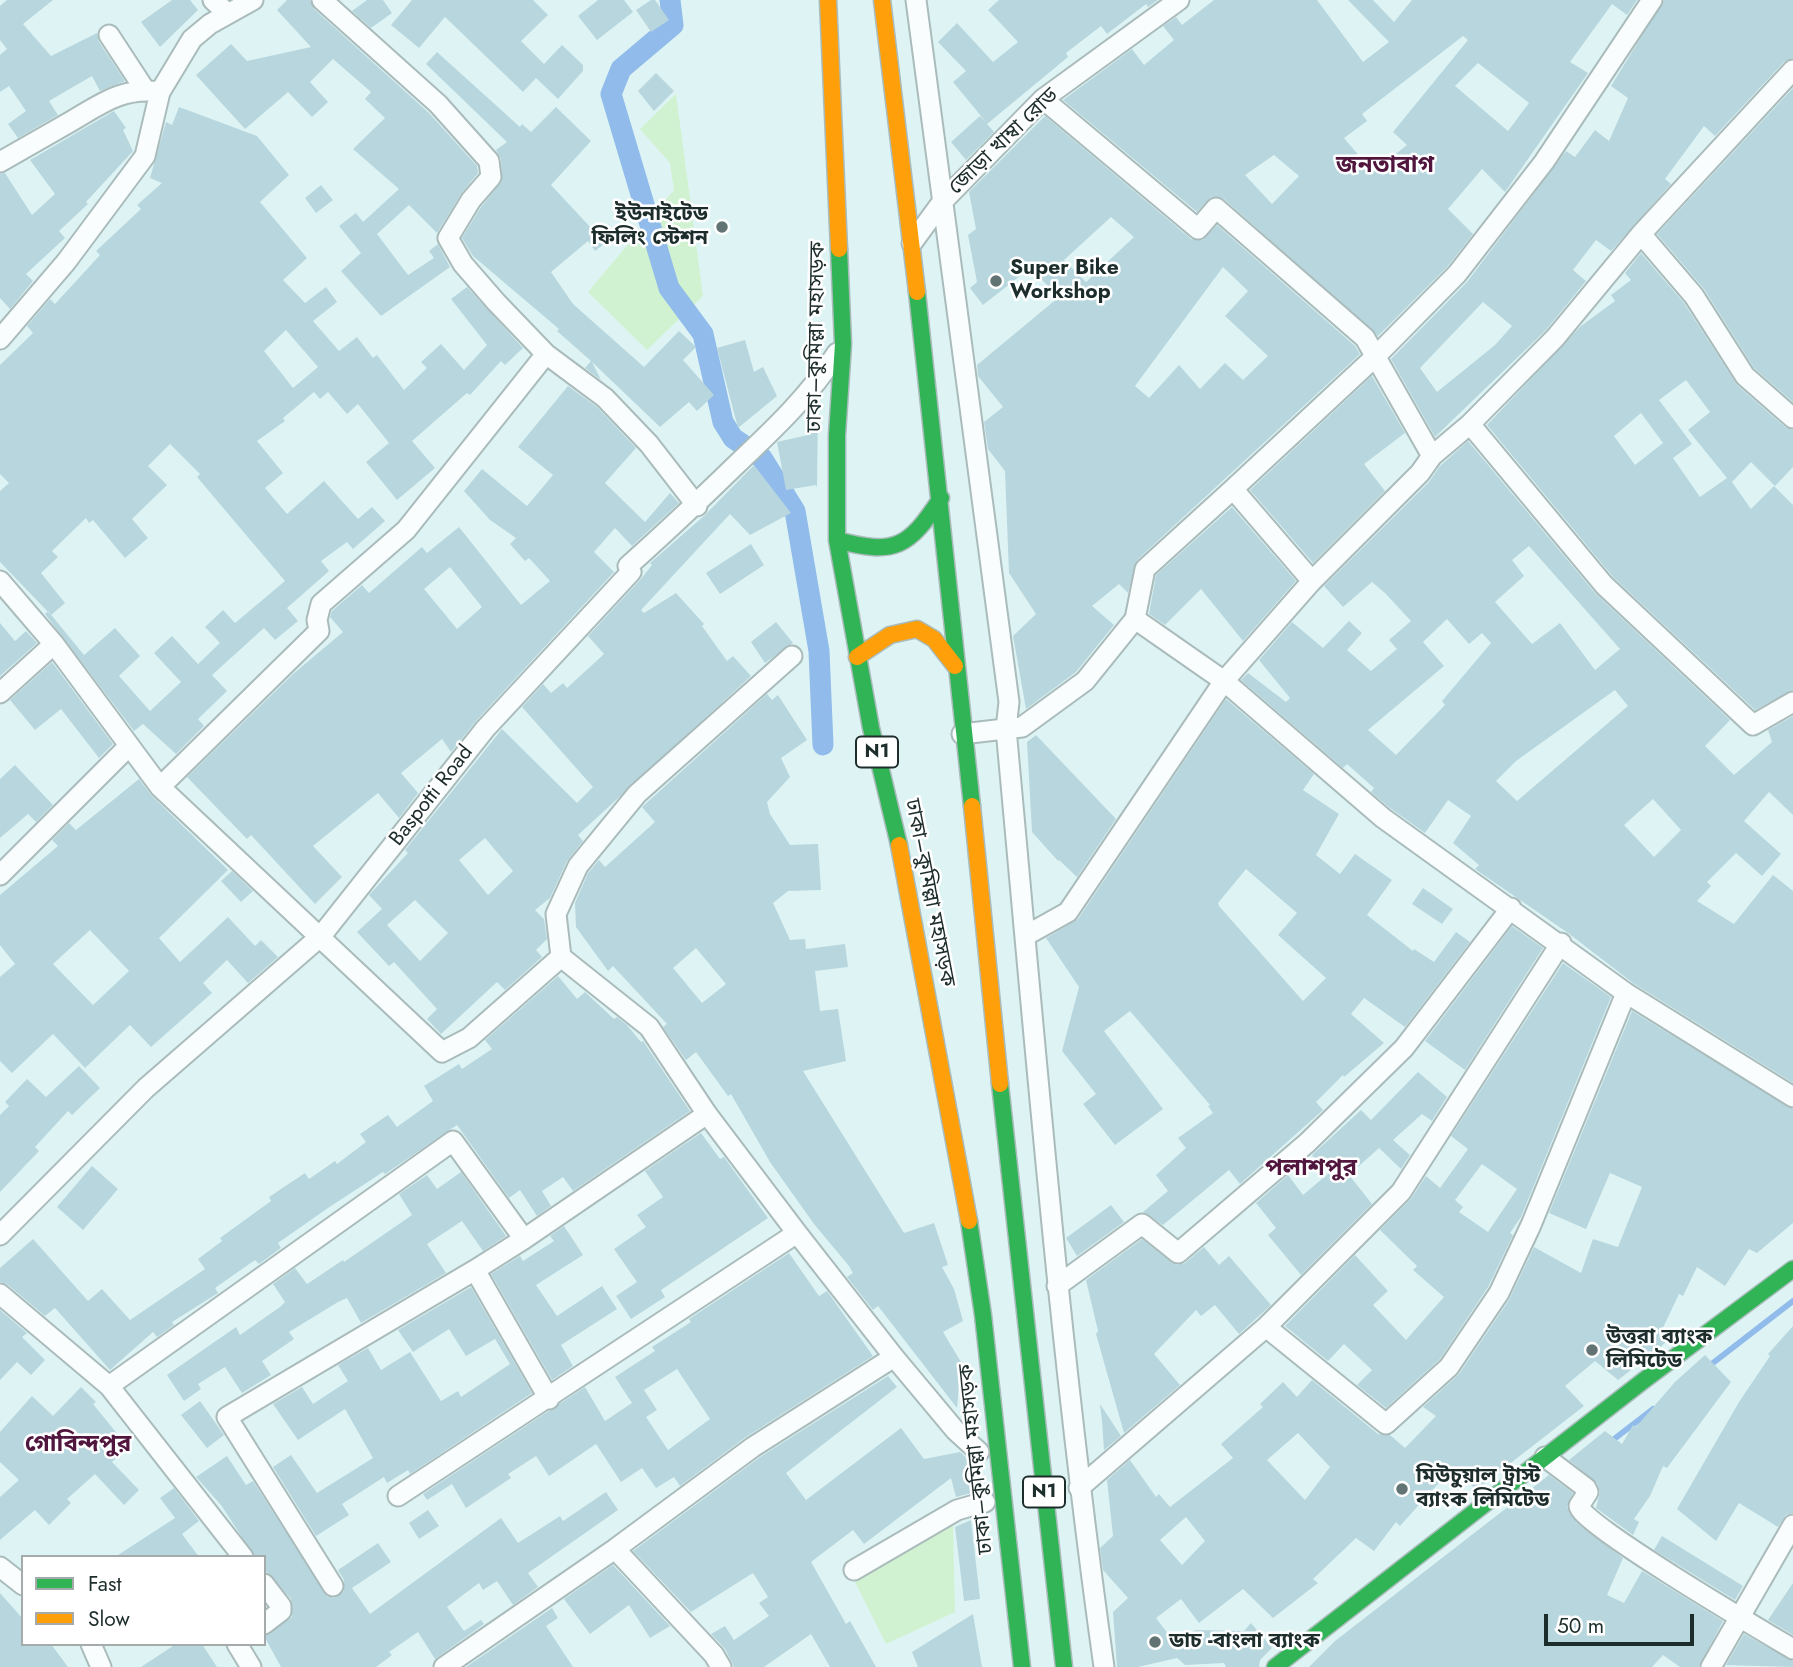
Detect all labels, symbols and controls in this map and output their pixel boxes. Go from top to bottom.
street label: জোড়া খাম্বা রোড [944,83,1064,201]
district label: জনতাবাগ [1336,152,1434,180]
place label: ইউনাইটেড ফিলিং স্টেশন [591,202,708,252]
marker: ইউনাইটেড ফিলিং স্টেশন [714,219,730,235]
street label: ঢাকা–কুমিল্লা মহাসড়ক [803,241,831,433]
place label: Super Bike Workshop [1010,256,1119,306]
marker: Super Bike Workshop [988,273,1004,289]
road number: N1 [856,736,898,768]
street label: Baspotti Road [385,741,479,851]
street label: ঢাকা–কুমিল্লা মহাসড়ক [898,797,960,989]
district label: পলাশপুর [1265,1155,1357,1183]
place label: উত্তরা ব্যাংক লিমিটেড [1606,1325,1712,1375]
marker: উত্তরা ব্যাংক লিমিটেড [1584,1342,1600,1358]
street label: ঢাকা–কুমিল্লা মহাসড়ক [954,1363,1000,1555]
district label: গোবিন্দপুর [25,1431,131,1459]
place label: মিউচুয়াল ট্রাস্ট ব্যাংক লিমিটেড [1416,1464,1549,1514]
road number: N1 [1023,1476,1065,1508]
marker: মিউচুয়াল ট্রাস্ট ব্যাংক লিমিটেড [1394,1481,1410,1497]
legend [21,1555,266,1646]
text: Fast [88,1569,121,1599]
scale bar [1548,1600,1699,1644]
text: Slow [88,1604,130,1634]
text: 50 m [1557,1611,1604,1641]
place label: ডাচ -বাংলা ব্যাংক [1169,1629,1320,1655]
marker: ডাচ -বাংলা ব্যাংক [1147,1634,1163,1650]

